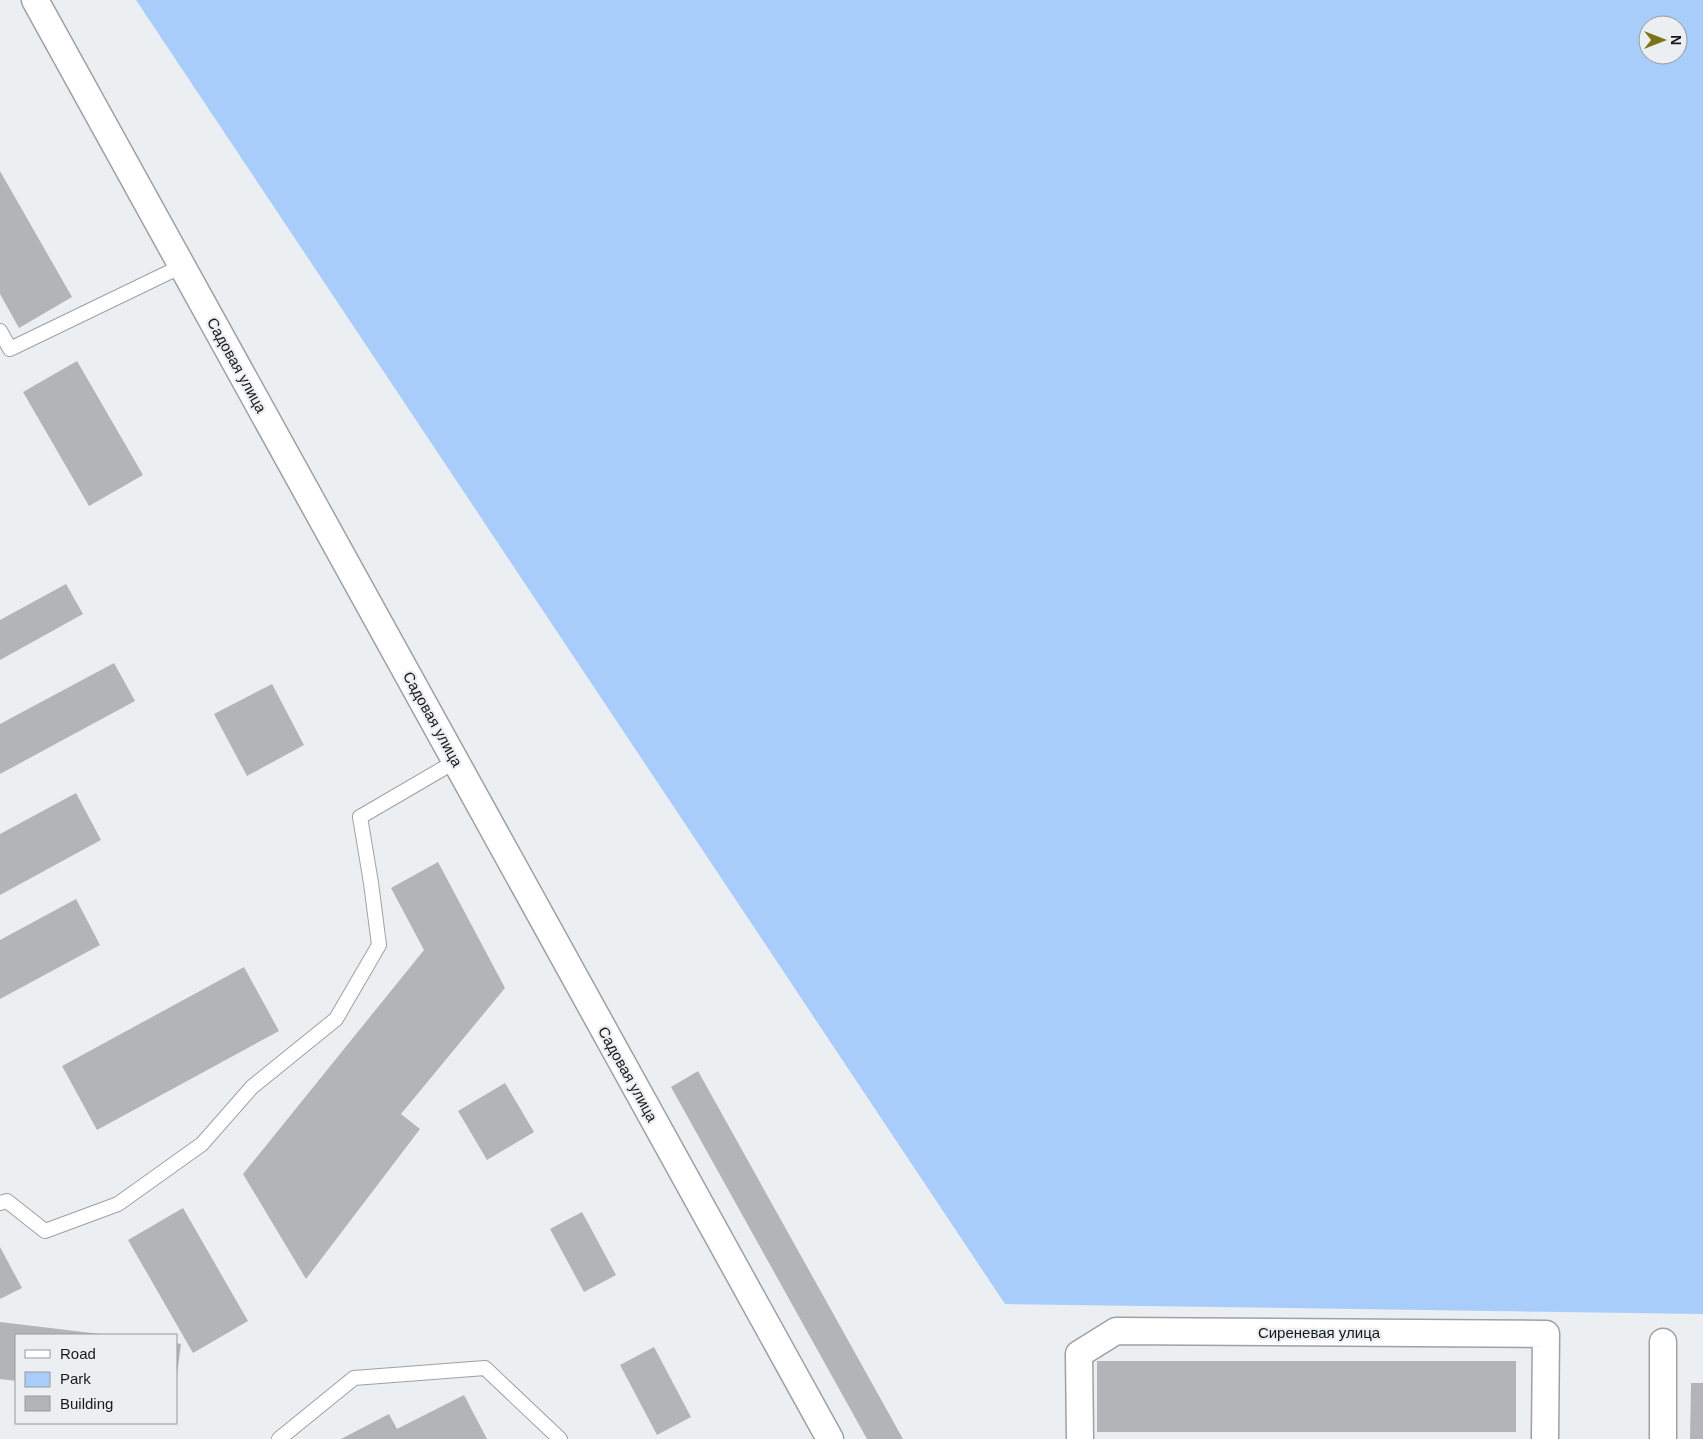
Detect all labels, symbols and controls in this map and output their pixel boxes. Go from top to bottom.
north arrow [1638,15,1688,65]
text: N [1668,35,1684,45]
street label: Садовая улица [204,314,270,416]
street label: Садовая улица [400,668,466,770]
street label: Садовая улица [595,1023,661,1125]
street label: Сиреневая улица [1258,1324,1381,1341]
legend [15,1334,178,1424]
text: Road [60,1345,96,1362]
text: Park [60,1370,91,1387]
text: Building [60,1395,113,1412]

